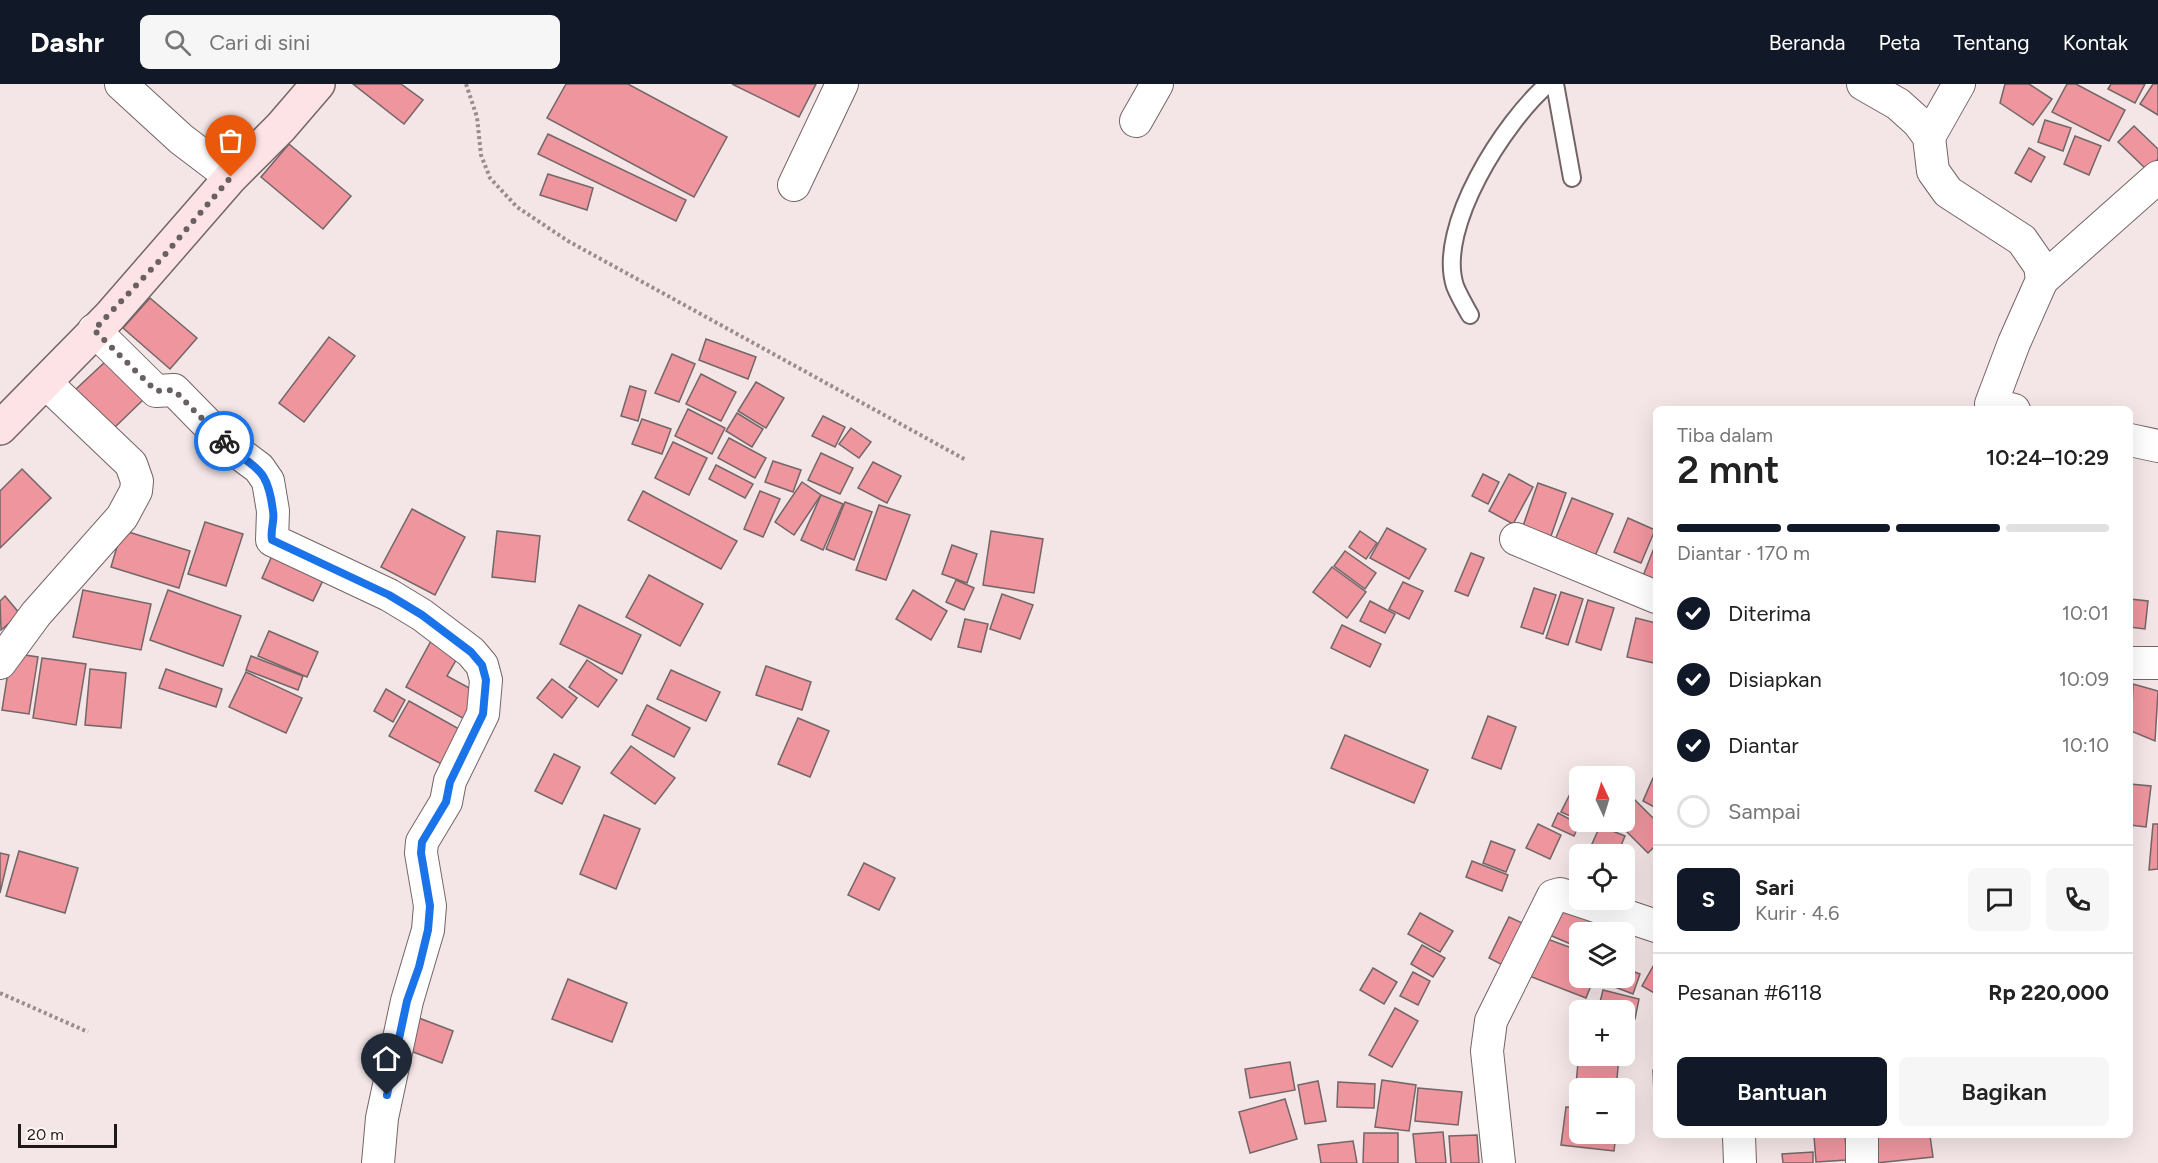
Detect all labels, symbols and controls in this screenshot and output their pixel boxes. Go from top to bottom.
search box [140,15,560,69]
text: Dashr [30,25,104,59]
icon: search [161,26,194,59]
text: Cari di sini [209,29,310,56]
text: Beranda [1769,30,1846,55]
text: Peta [1879,30,1921,55]
text: Tentang [1954,30,2030,55]
text: Kontak [2063,30,2128,55]
pin [205,115,256,177]
icon: bag [214,124,247,157]
courier [194,411,254,471]
text: Tiba dalam [1677,423,1773,447]
icon: bike [208,425,241,458]
text: 10:24–10:29 [1986,444,2109,471]
text: 2 mnt [1677,446,1780,493]
text: Diantar · 170 m [1677,541,1810,565]
icon: check [1677,597,1710,630]
text: Diterima [1728,600,1811,627]
text: 10:01 [2062,601,2109,625]
icon: check [1677,663,1710,696]
text: Disiapkan [1728,666,1822,693]
text: 10:09 [2059,667,2109,691]
icon: check [1677,729,1710,762]
text: Diantar [1728,732,1799,759]
text: 10:10 [2062,733,2109,757]
north arrow [1569,766,1635,832]
map controls [1569,766,1635,1144]
text: Sampai [1728,798,1801,825]
button: locate [1569,844,1635,910]
button: chat [1968,868,2031,931]
button: phone [2046,868,2109,931]
text: Sari [1755,874,1794,901]
text: S [1702,886,1715,913]
text: Kurir · 4.6 [1755,901,1839,925]
button: layers [1569,922,1635,988]
text: Pesanan #6118 [1677,979,1822,1006]
text: Rp 220,000 [1988,979,2109,1006]
button: + [1569,1000,1635,1066]
pin [361,1033,412,1095]
icon: home [370,1042,403,1075]
button: Bantuan [1677,1057,1887,1126]
button: Bagikan [1899,1057,2109,1126]
button: − [1569,1078,1635,1144]
scale bar [18,1121,117,1148]
text: 20 m [27,1125,64,1144]

